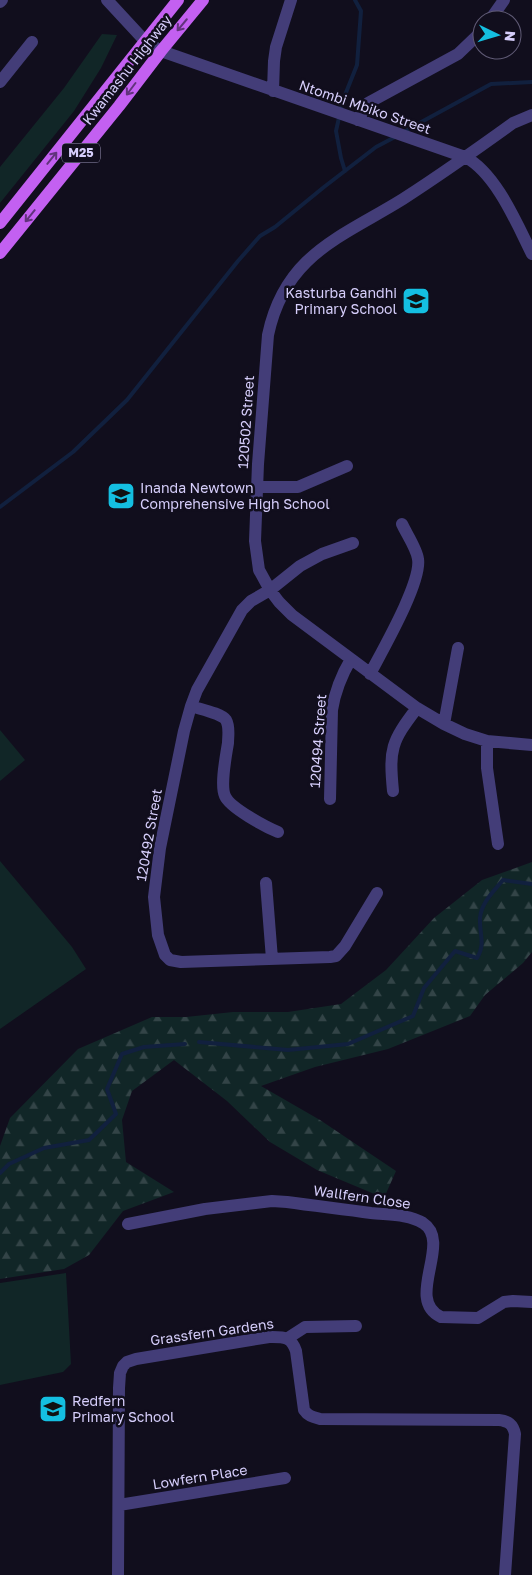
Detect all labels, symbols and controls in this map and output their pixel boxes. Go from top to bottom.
north arrow [472,10,522,60]
street label: Kwamashu Highway [78,11,175,128]
one-way arrow [176,19,187,32]
text: N [502,30,519,42]
street label: Ntombi Mbiko Street [297,76,433,137]
one-way arrow [126,82,137,95]
road number: M25 [62,144,100,162]
one-way arrow [47,152,58,165]
one-way arrow [24,209,35,222]
place label: Kasturba Gandhi Primary School [285,284,397,317]
school or university icon: Kasturba Gandhi Primary School [401,286,431,316]
street label: 120502 Street [234,375,257,469]
place label: Inanda Newtown Comprehensive High School [140,479,330,512]
school or university icon: Inanda Newtown Comprehensive High School [106,481,136,511]
street label: 120494 Street [306,693,329,788]
street label: 120492 Street [132,787,165,883]
street label: Wallfern Close [312,1181,412,1212]
street label: Grassfern Gardens [149,1314,275,1349]
place label: Redfern Primary School [72,1392,174,1425]
school or university icon: Redfern Primary School [38,1394,68,1424]
street label: Lowfern Place [151,1461,249,1492]

